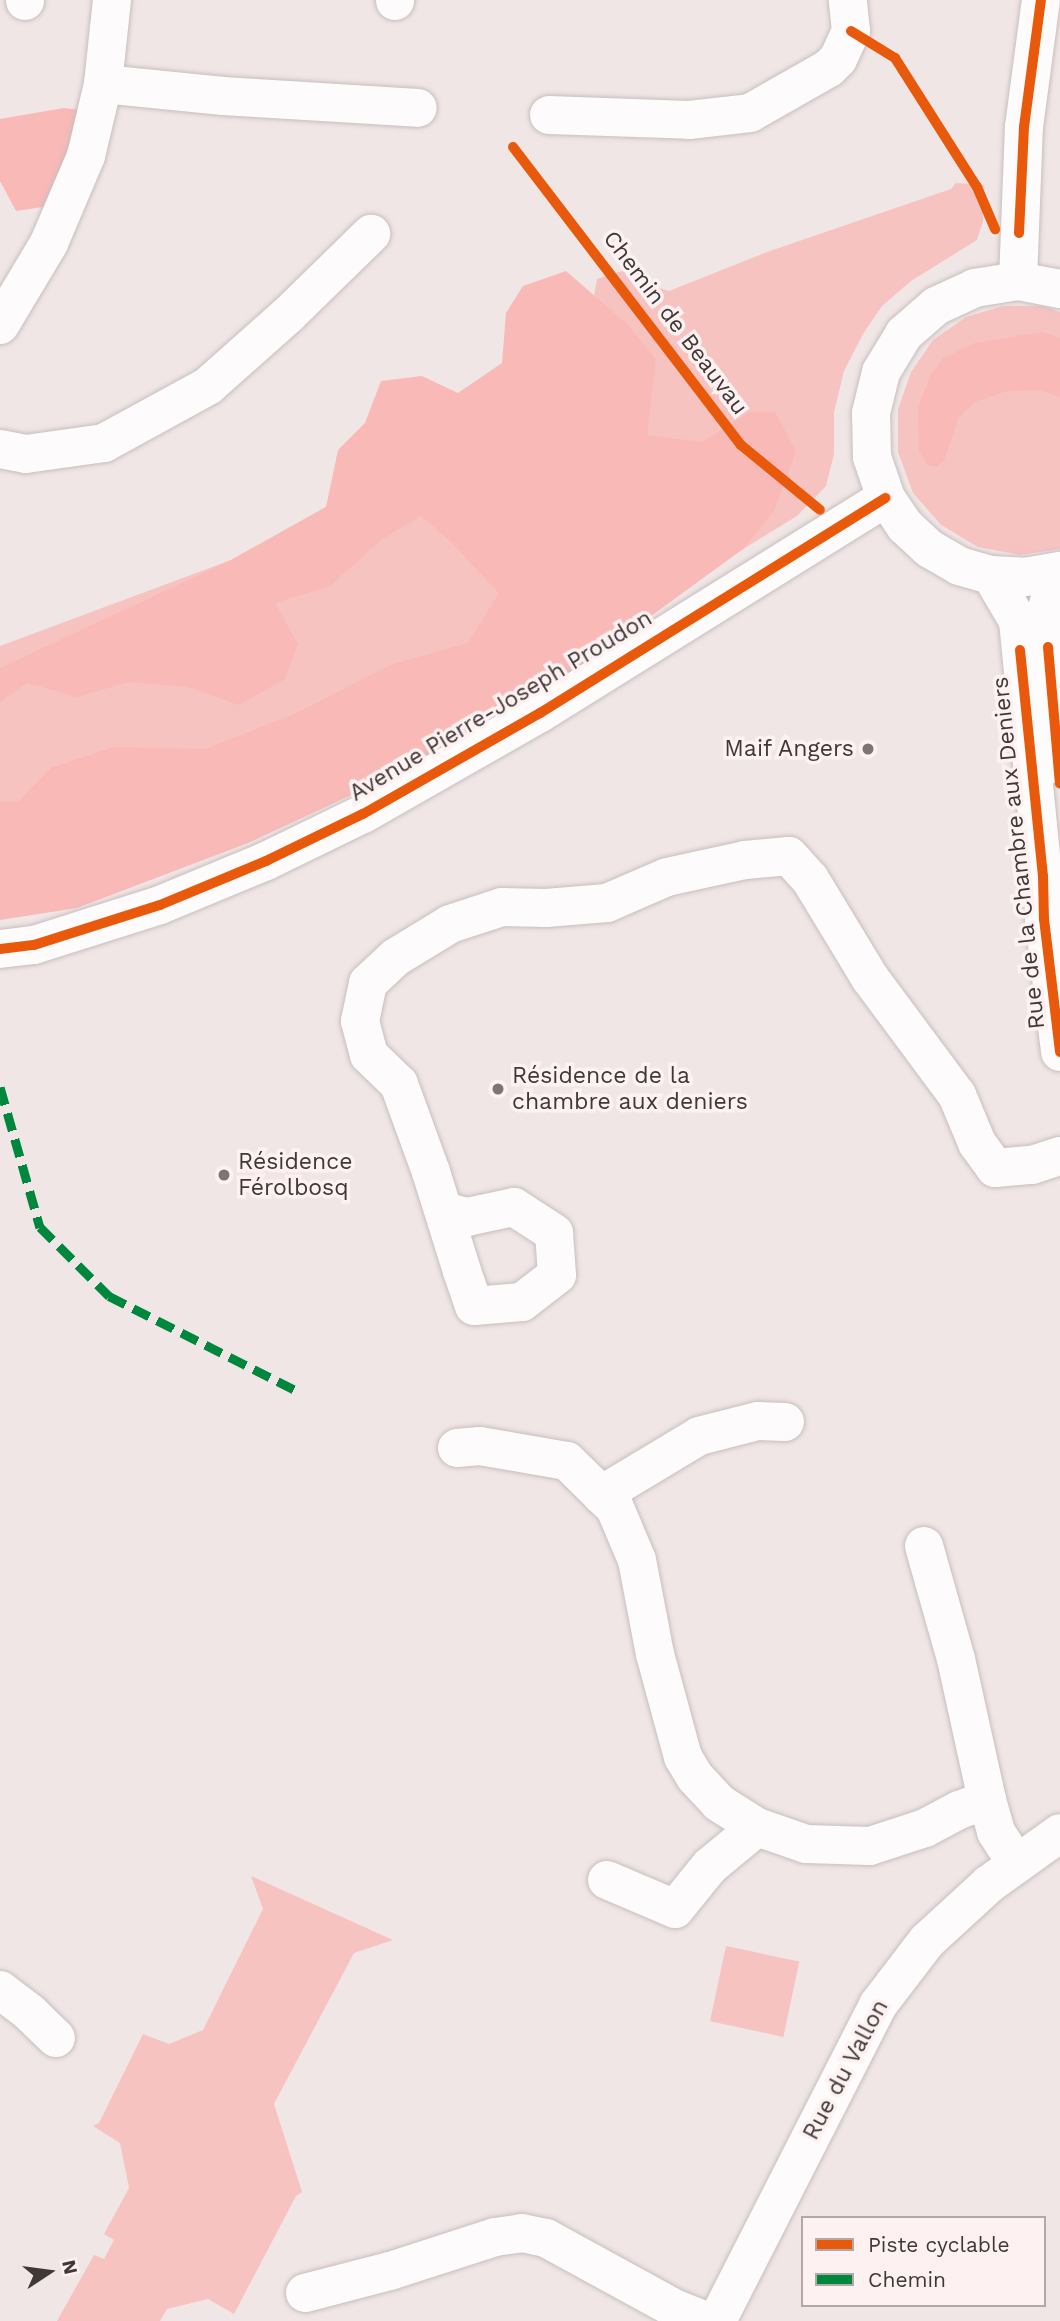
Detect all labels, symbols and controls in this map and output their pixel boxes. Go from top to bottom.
street label: Chemin de Beauvau [597,226,753,420]
street label: Avenue Pierre-Joseph Proudon [345,605,657,807]
street label: Rue de la Chambre aux Deniers [987,675,1051,1031]
place label: Maif Angers [723,735,854,763]
marker: Maif Angers [860,741,876,757]
place label: Résidence de la chambre aux deniers [512,1062,748,1116]
marker: Résidence de la chambre aux deniers [490,1081,506,1097]
place label: Résidence Férolbosq [238,1148,352,1202]
marker: Résidence Férolbosq [216,1167,232,1183]
street label: Rue du Vallon [797,1995,895,2145]
legend [801,2216,1046,2307]
text: Piste cyclable [868,2232,1010,2257]
north arrow [14,2237,84,2307]
text: N [57,2258,83,2277]
text: Chemin [868,2267,946,2292]

